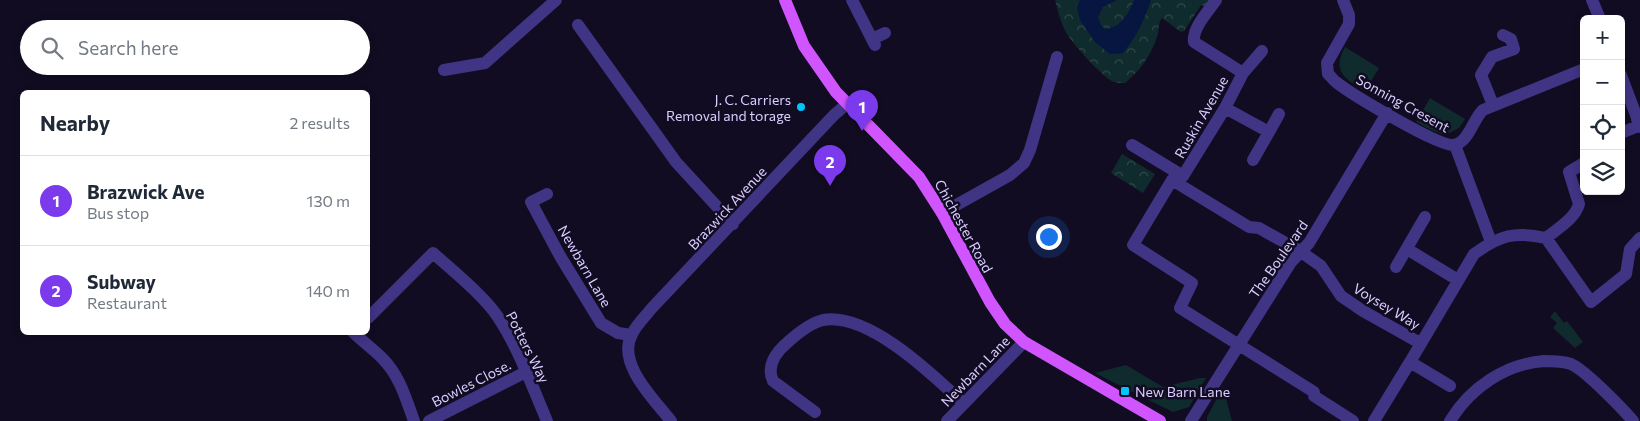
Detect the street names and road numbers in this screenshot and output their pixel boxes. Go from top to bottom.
street label: Sonning Cresent [1353,70,1453,136]
street label: Ruskin Avenue [1171,73,1231,161]
street label: Brazwick Avenue [684,163,770,253]
street label: Chichester Road [931,176,997,276]
street label: The Boulevard [1245,217,1311,301]
street label: Newbarn Lane [555,222,615,310]
street label: Voysey Way [1350,279,1424,333]
street label: Potters Way [503,308,553,386]
street label: Newbarn Lane [937,332,1013,410]
street label: Bowles Close. [429,356,513,410]

